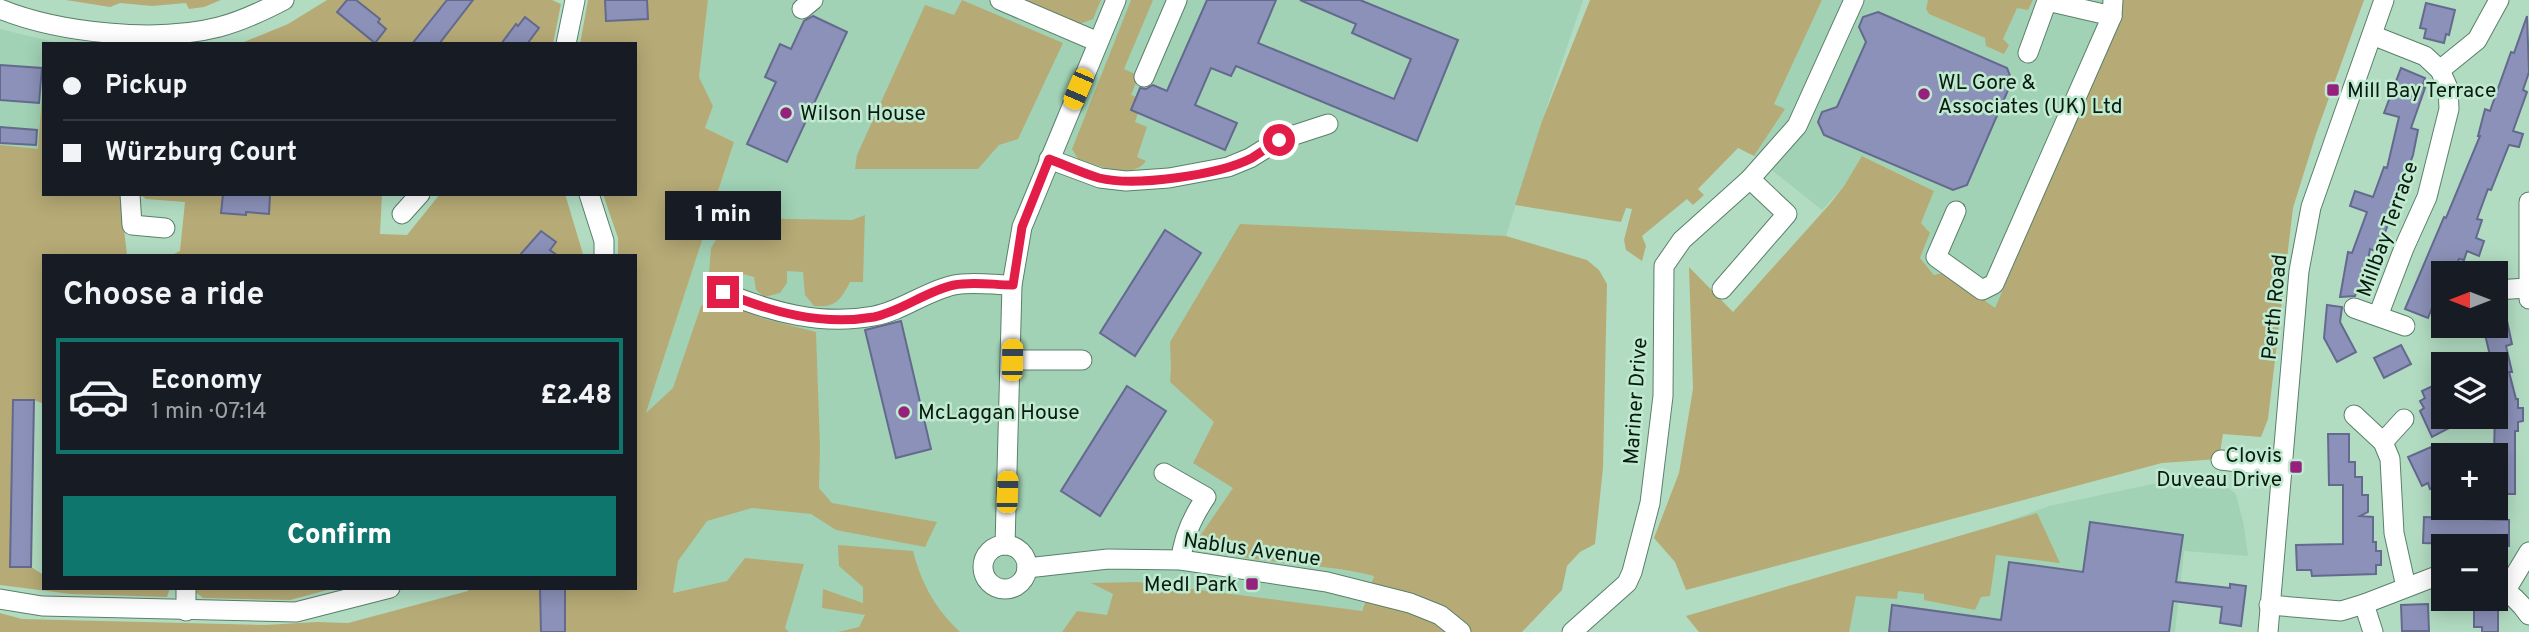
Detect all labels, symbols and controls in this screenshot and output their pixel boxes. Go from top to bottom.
car [1061,66,1096,112]
text: Pickup [105,70,188,103]
place label: WL Gore & Associates (UK) Ltd [1938,70,2123,121]
place label: Mill Bay Terrace [2347,78,2496,105]
marker: Mill Bay Terrace [2325,82,2341,98]
marker: WL Gore & Associates (UK) Ltd [1916,86,1932,102]
place label: Wilson House [800,101,926,128]
marker: Wilson House [778,105,794,121]
route start [1263,124,1295,156]
text: Würzburg Court [105,137,297,170]
street label: Millbay Terrace [2351,158,2425,301]
callout: 1 min [665,190,781,240]
text: 1 min [695,201,751,230]
street label: Perth Road [2257,253,2294,361]
north arrow [2431,261,2508,338]
map controls [2431,261,2508,611]
text: Choose a ride [63,276,264,316]
route end [707,276,739,308]
street label: Mariner Drive [1619,337,1654,466]
car [1002,339,1023,381]
button: layers [2431,352,2508,429]
icon: car [67,365,130,428]
text: Economy [151,365,262,398]
text: £2.48 [540,380,612,413]
text: 1 min · 07:14 [151,398,267,427]
place label: McLaggan House [918,400,1080,427]
marker: McLaggan House [896,404,912,420]
place label: Clovis Duveau Drive [2156,443,2282,494]
button: + [2431,443,2508,520]
marker: Clovis Duveau Drive [2288,459,2304,475]
car [996,471,1019,513]
button: Confirm [63,496,616,576]
street label: Nablus Avenue [1181,527,1322,573]
button: − [2431,534,2508,611]
place label: Medl Park [1144,572,1238,599]
marker: Medl Park [1244,576,1260,592]

